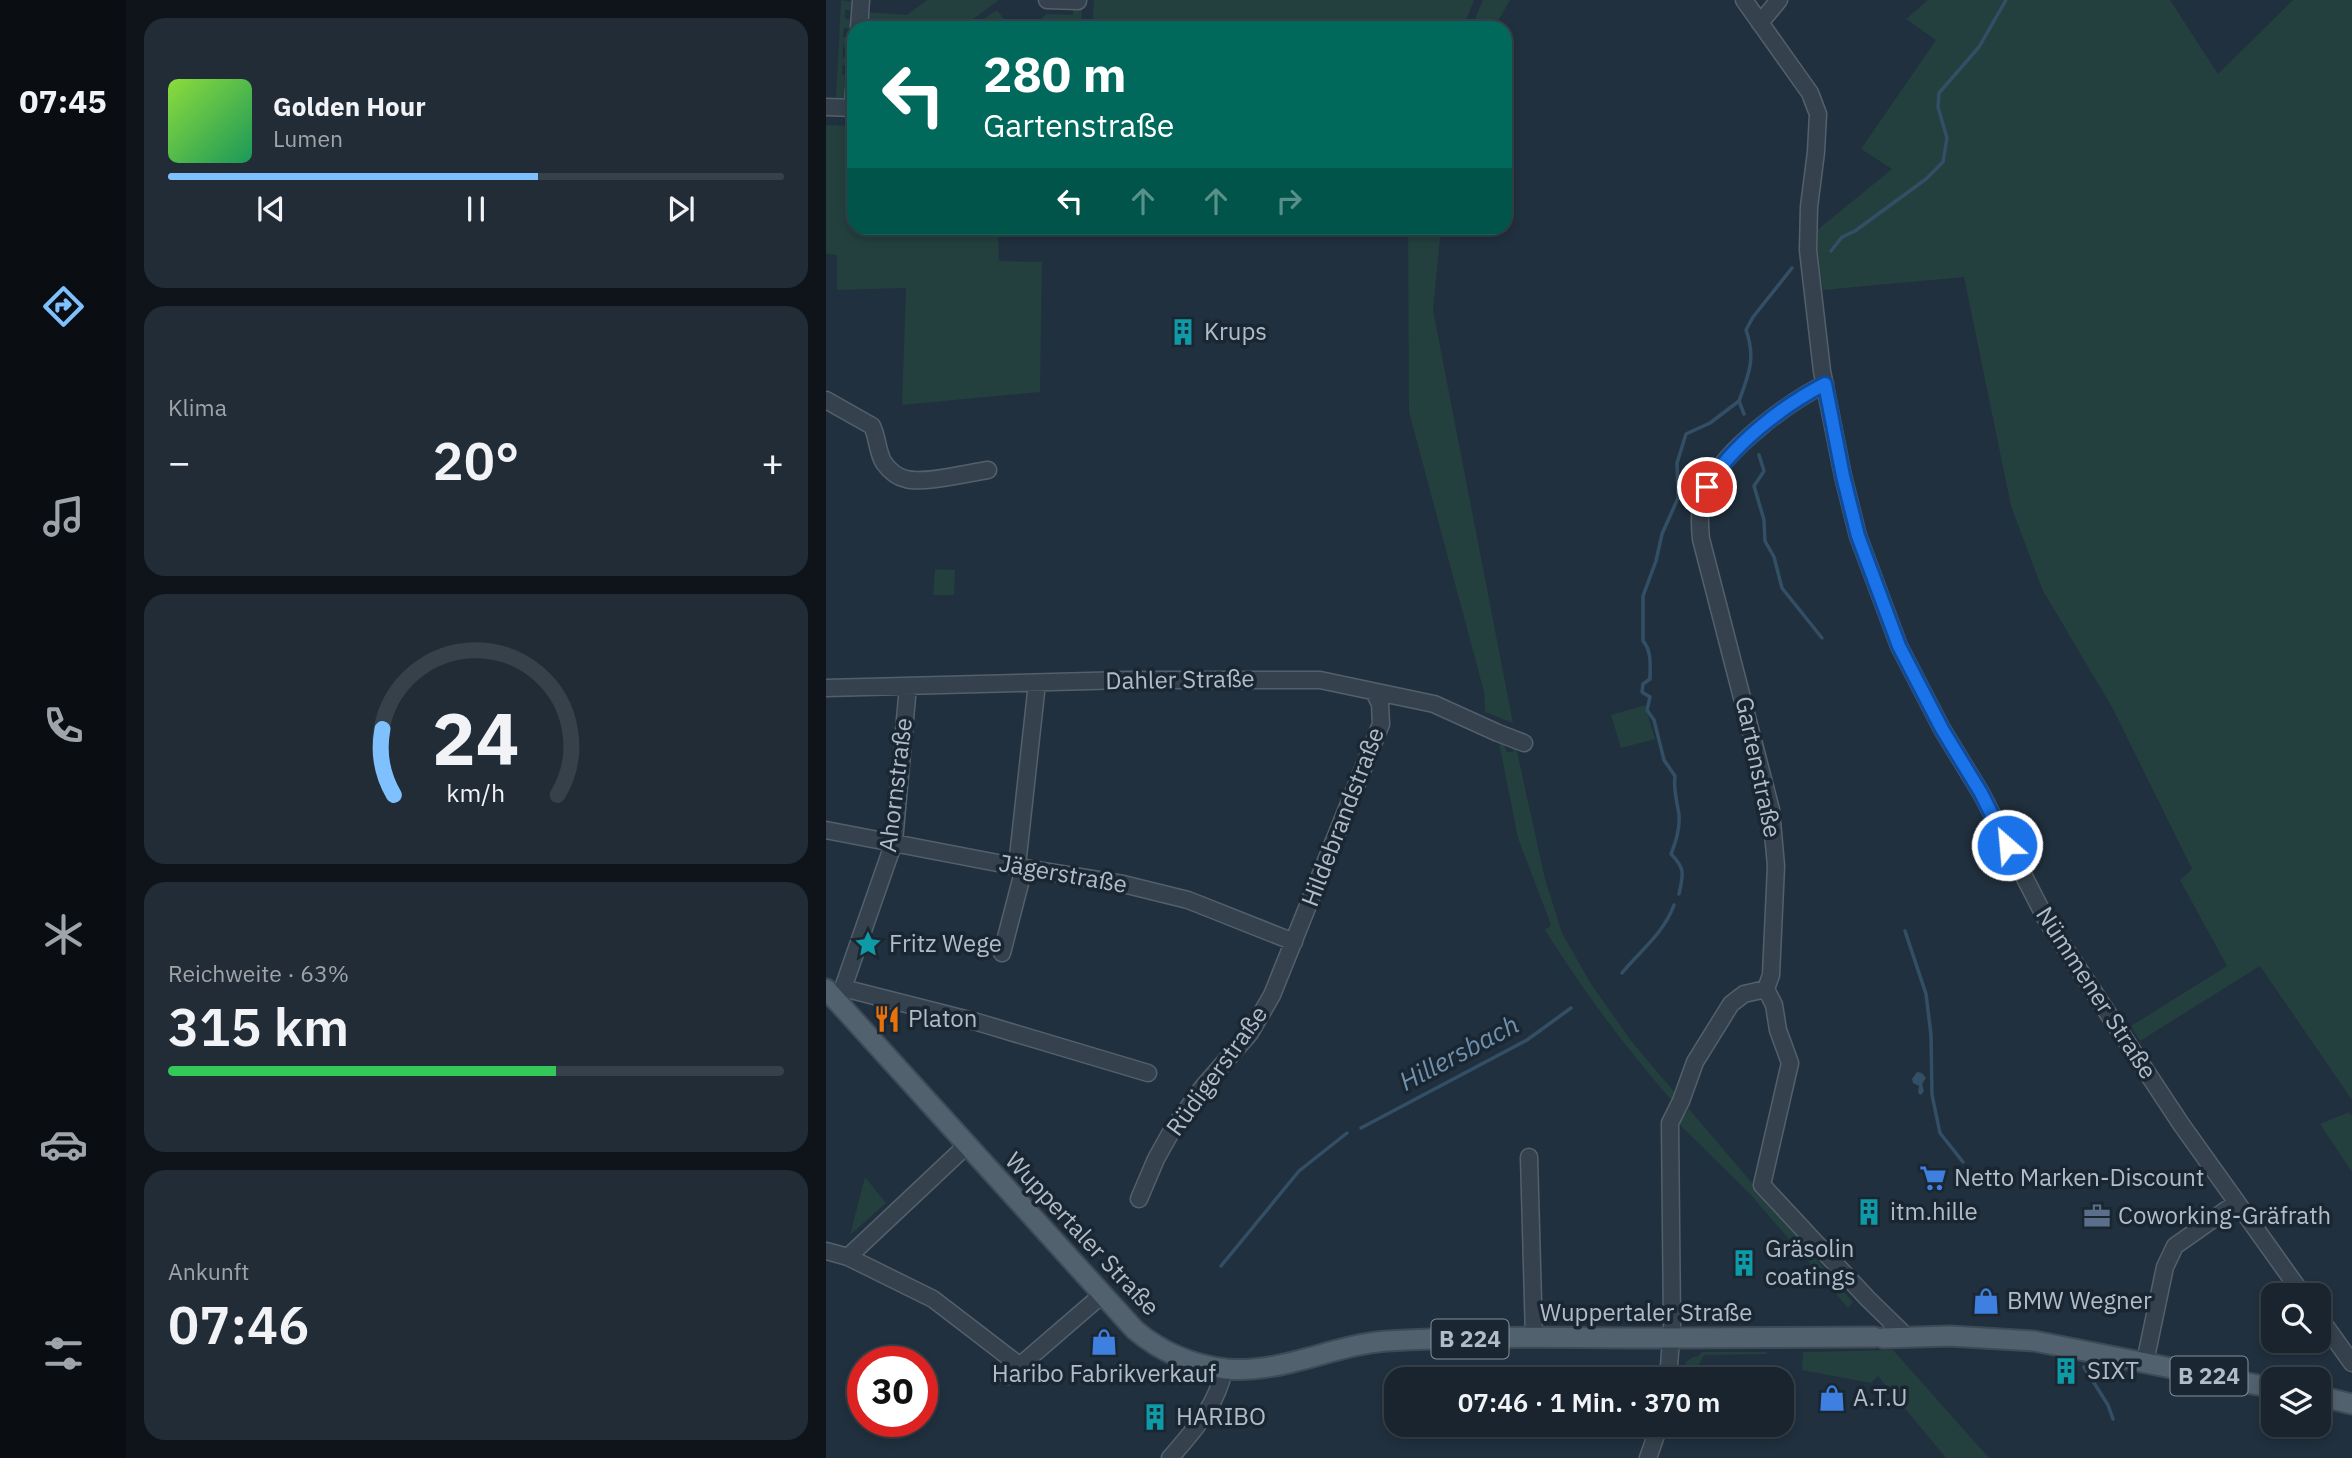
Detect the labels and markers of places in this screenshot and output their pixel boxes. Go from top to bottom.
place label: Krups [1204,315,1267,347]
building icon: Krups [1168,317,1198,347]
pin [1677,457,1737,517]
place label: Fritz Wege [889,927,1002,959]
place icon: Fritz Wege [853,929,883,959]
place label: Platon [908,1002,977,1034]
restaurant icon: Platon [872,1004,902,1034]
place label: Netto Marken-Discount [1954,1161,2204,1193]
supermarket icon: Netto Marken-Discount [1918,1163,1948,1193]
place label: itm.hille [1890,1195,1978,1227]
building icon: itm.hille [1854,1197,1884,1227]
place label: Coworking-Gräfrath [2118,1199,2331,1231]
office icon: Coworking-Gräfrath [2082,1201,2112,1231]
place label: Gräsolin coatings [1765,1232,1856,1292]
building icon: Gräsolin coatings [1729,1248,1759,1278]
place label: BMW Wegner [2007,1284,2152,1316]
shop icon: BMW Wegner [1971,1286,2001,1316]
shop icon: Haribo Fabrikverkauf [1089,1327,1119,1357]
place label: SIXT [2087,1354,2139,1386]
building icon: SIXT [2051,1356,2081,1386]
place label: Haribo Fabrikverkauf [992,1357,1216,1389]
place label: A.T.U [1853,1381,1907,1413]
shop icon: A.T.U [1817,1383,1847,1413]
place label: HARIBO [1176,1400,1266,1432]
building icon: HARIBO [1140,1402,1170,1432]

